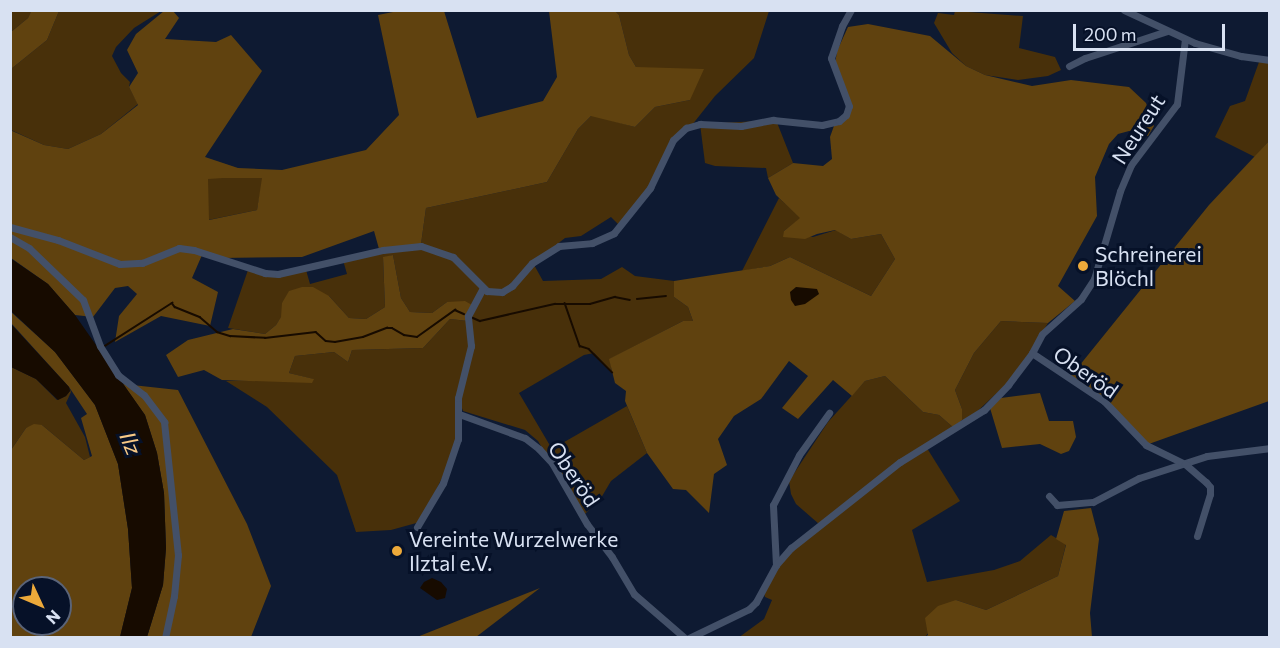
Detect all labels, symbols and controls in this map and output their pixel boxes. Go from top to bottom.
scale bar [1076,12,1228,50]
text: 200 m [1084,23,1137,45]
street label: Neureut [1106,89,1170,169]
place label: Schreinerei Blöchl [1095,241,1202,291]
marker: Schreinerei Blöchl [1076,259,1090,273]
street label: Oberöd [1049,341,1123,403]
water label: Ilz [114,427,148,459]
street label: Oberöd [543,437,605,511]
place label: Vereinte Wurzelwerke Ilztal e.V. [409,526,618,576]
marker: Vereinte Wurzelwerke Ilztal e.V. [390,544,404,558]
north arrow [12,576,72,636]
text: N [43,607,65,628]

